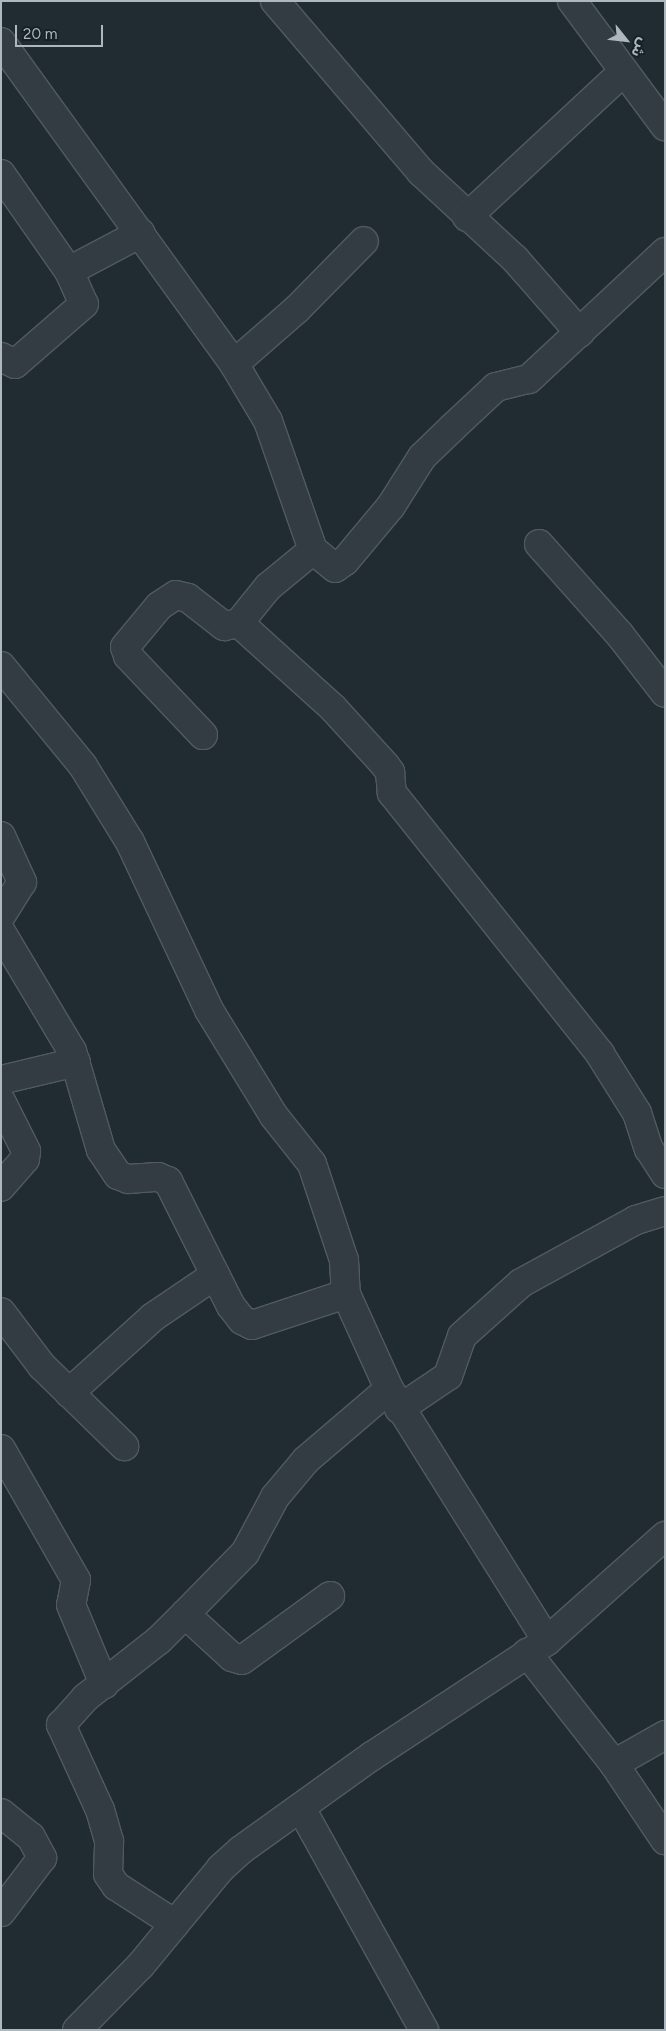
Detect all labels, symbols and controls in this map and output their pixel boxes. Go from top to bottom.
scale bar [18,15,105,47]
north arrow [601,15,651,65]
text: 20 m [23,25,57,43]
text: ش [627,35,652,60]

